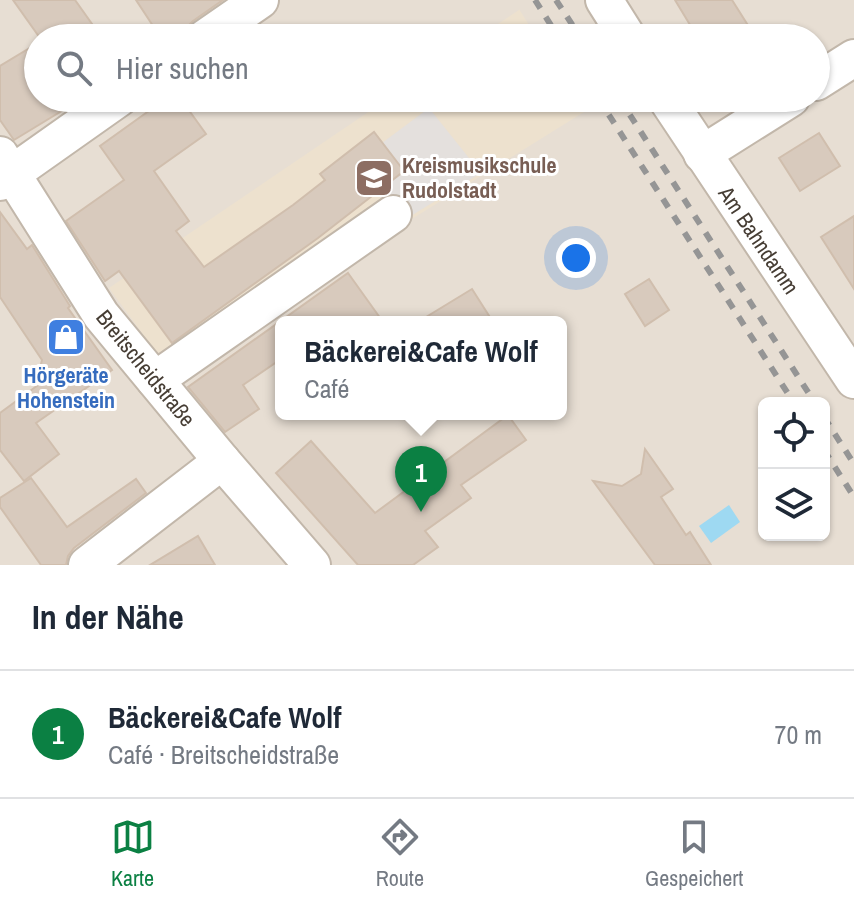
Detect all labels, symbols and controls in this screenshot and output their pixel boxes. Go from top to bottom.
search box [24,24,830,112]
icon: search [52,46,96,90]
text: Hier suchen [116,48,249,88]
place label: Kreismusikschule Rudolstadt [402,150,556,205]
school or university icon: Kreismusikschule Rudolstadt [353,157,395,199]
street label: Am Bahndamm [711,179,806,300]
your location [556,238,596,278]
street label: Breitscheidstraße [90,303,202,433]
shop icon: Hörgeräte Hohenstein [45,316,87,358]
popup [275,316,567,420]
text: Bäckerei&Cafe Wolf [304,331,538,371]
place label: Hörgeräte Hohenstein [17,360,115,415]
text: Café [304,371,349,406]
map controls [758,397,830,541]
button: locate [758,397,830,469]
pin: 1 [395,446,447,512]
button: layers [758,469,830,541]
text: In der Nähe [32,594,184,640]
text: Bäckerei&Cafe Wolf [108,697,341,737]
text: 1 [52,717,64,752]
text: 70 m [775,717,822,752]
text: Café · Breitscheidstraße [108,737,339,772]
tab: Karte [111,815,155,893]
tab: Route [376,815,424,893]
tab: Gespeichert [645,815,743,893]

